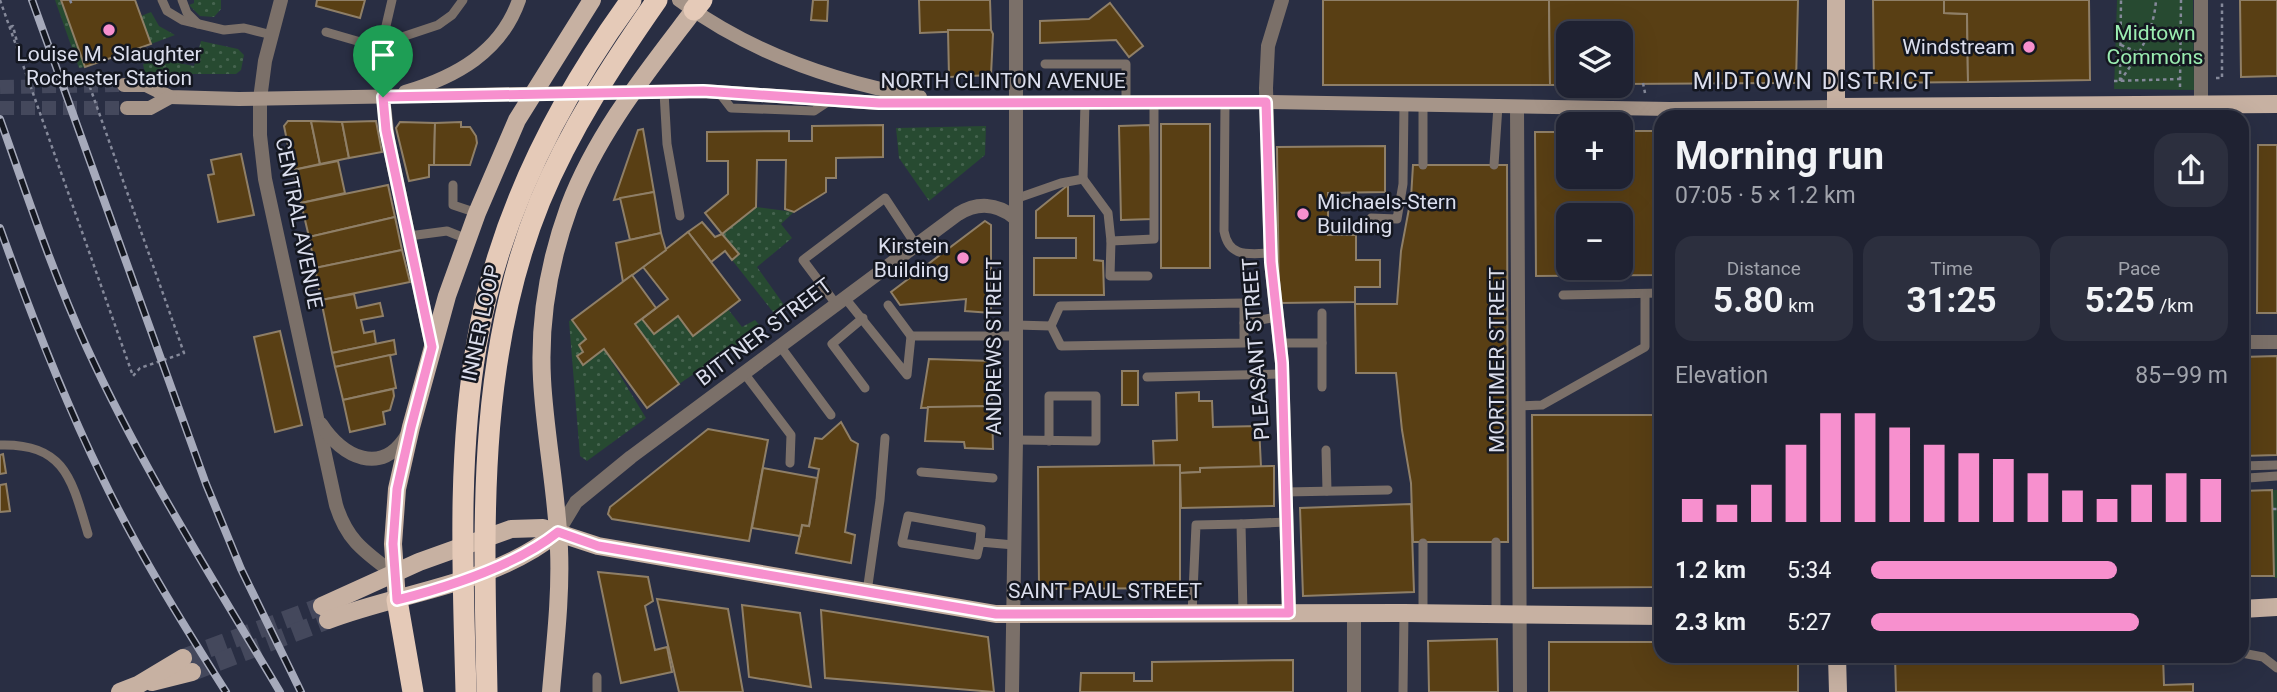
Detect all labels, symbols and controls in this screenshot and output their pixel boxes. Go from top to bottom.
map controls [1556,21,1633,280]
button: layers [1556,21,1633,98]
park label: Midtown Commons [2107,21,2203,69]
marker: Louise M. Slaughter Rochester Station [101,22,117,38]
pin [353,25,413,97]
place label: Windstream [1902,35,2015,59]
icon: arrive [364,36,402,74]
marker: Windstream [2021,39,2037,55]
place label: Louise M. Slaughter Rochester Station [16,42,202,90]
district label: MIDTOWN DISTRICT [1693,68,1935,95]
street label: NORTH CLINTON AVENUE [880,69,1126,93]
button: + [1556,112,1633,189]
button: share [2154,133,2228,207]
text: Morning run [1675,134,1884,178]
street label: CENTRAL AVENUE [271,135,327,311]
text: 07:05 · 5 × 1.2 km [1675,182,1856,209]
place label: Michaels-Stern Building [1317,190,1457,238]
button: − [1556,203,1633,280]
marker: Michaels-Stern Building [1295,206,1311,222]
place label: Kirstein Building [874,234,949,282]
marker: Kirstein Building [955,250,971,266]
street label: ANDREWS STREET [982,256,1006,435]
street label: PLEASANT STREET [1238,256,1274,441]
text: Distance [1727,257,1801,280]
text: Time [1930,257,1973,280]
text: Pace [2118,257,2160,280]
street label: INNER LOOP [457,263,505,383]
street label: MORTIMER STREET [1485,266,1509,453]
street label: BITTNER STREET [692,273,837,391]
text: 5.80 [1713,280,1784,321]
text: 31:25 [1906,280,1997,321]
text: 5:25 [2085,280,2155,321]
text: km [1784,294,1815,317]
text: /km [2155,294,2194,317]
text: Elevation [1675,362,1768,389]
text: 85–99 m [2135,362,2228,389]
text: 1.2 km [1675,557,1746,584]
text: 5:34 [1787,557,1831,584]
street label: SAINT PAUL STREET [1008,579,1202,603]
text: 2.3 km [1675,609,1746,636]
text: 5:27 [1787,609,1831,636]

